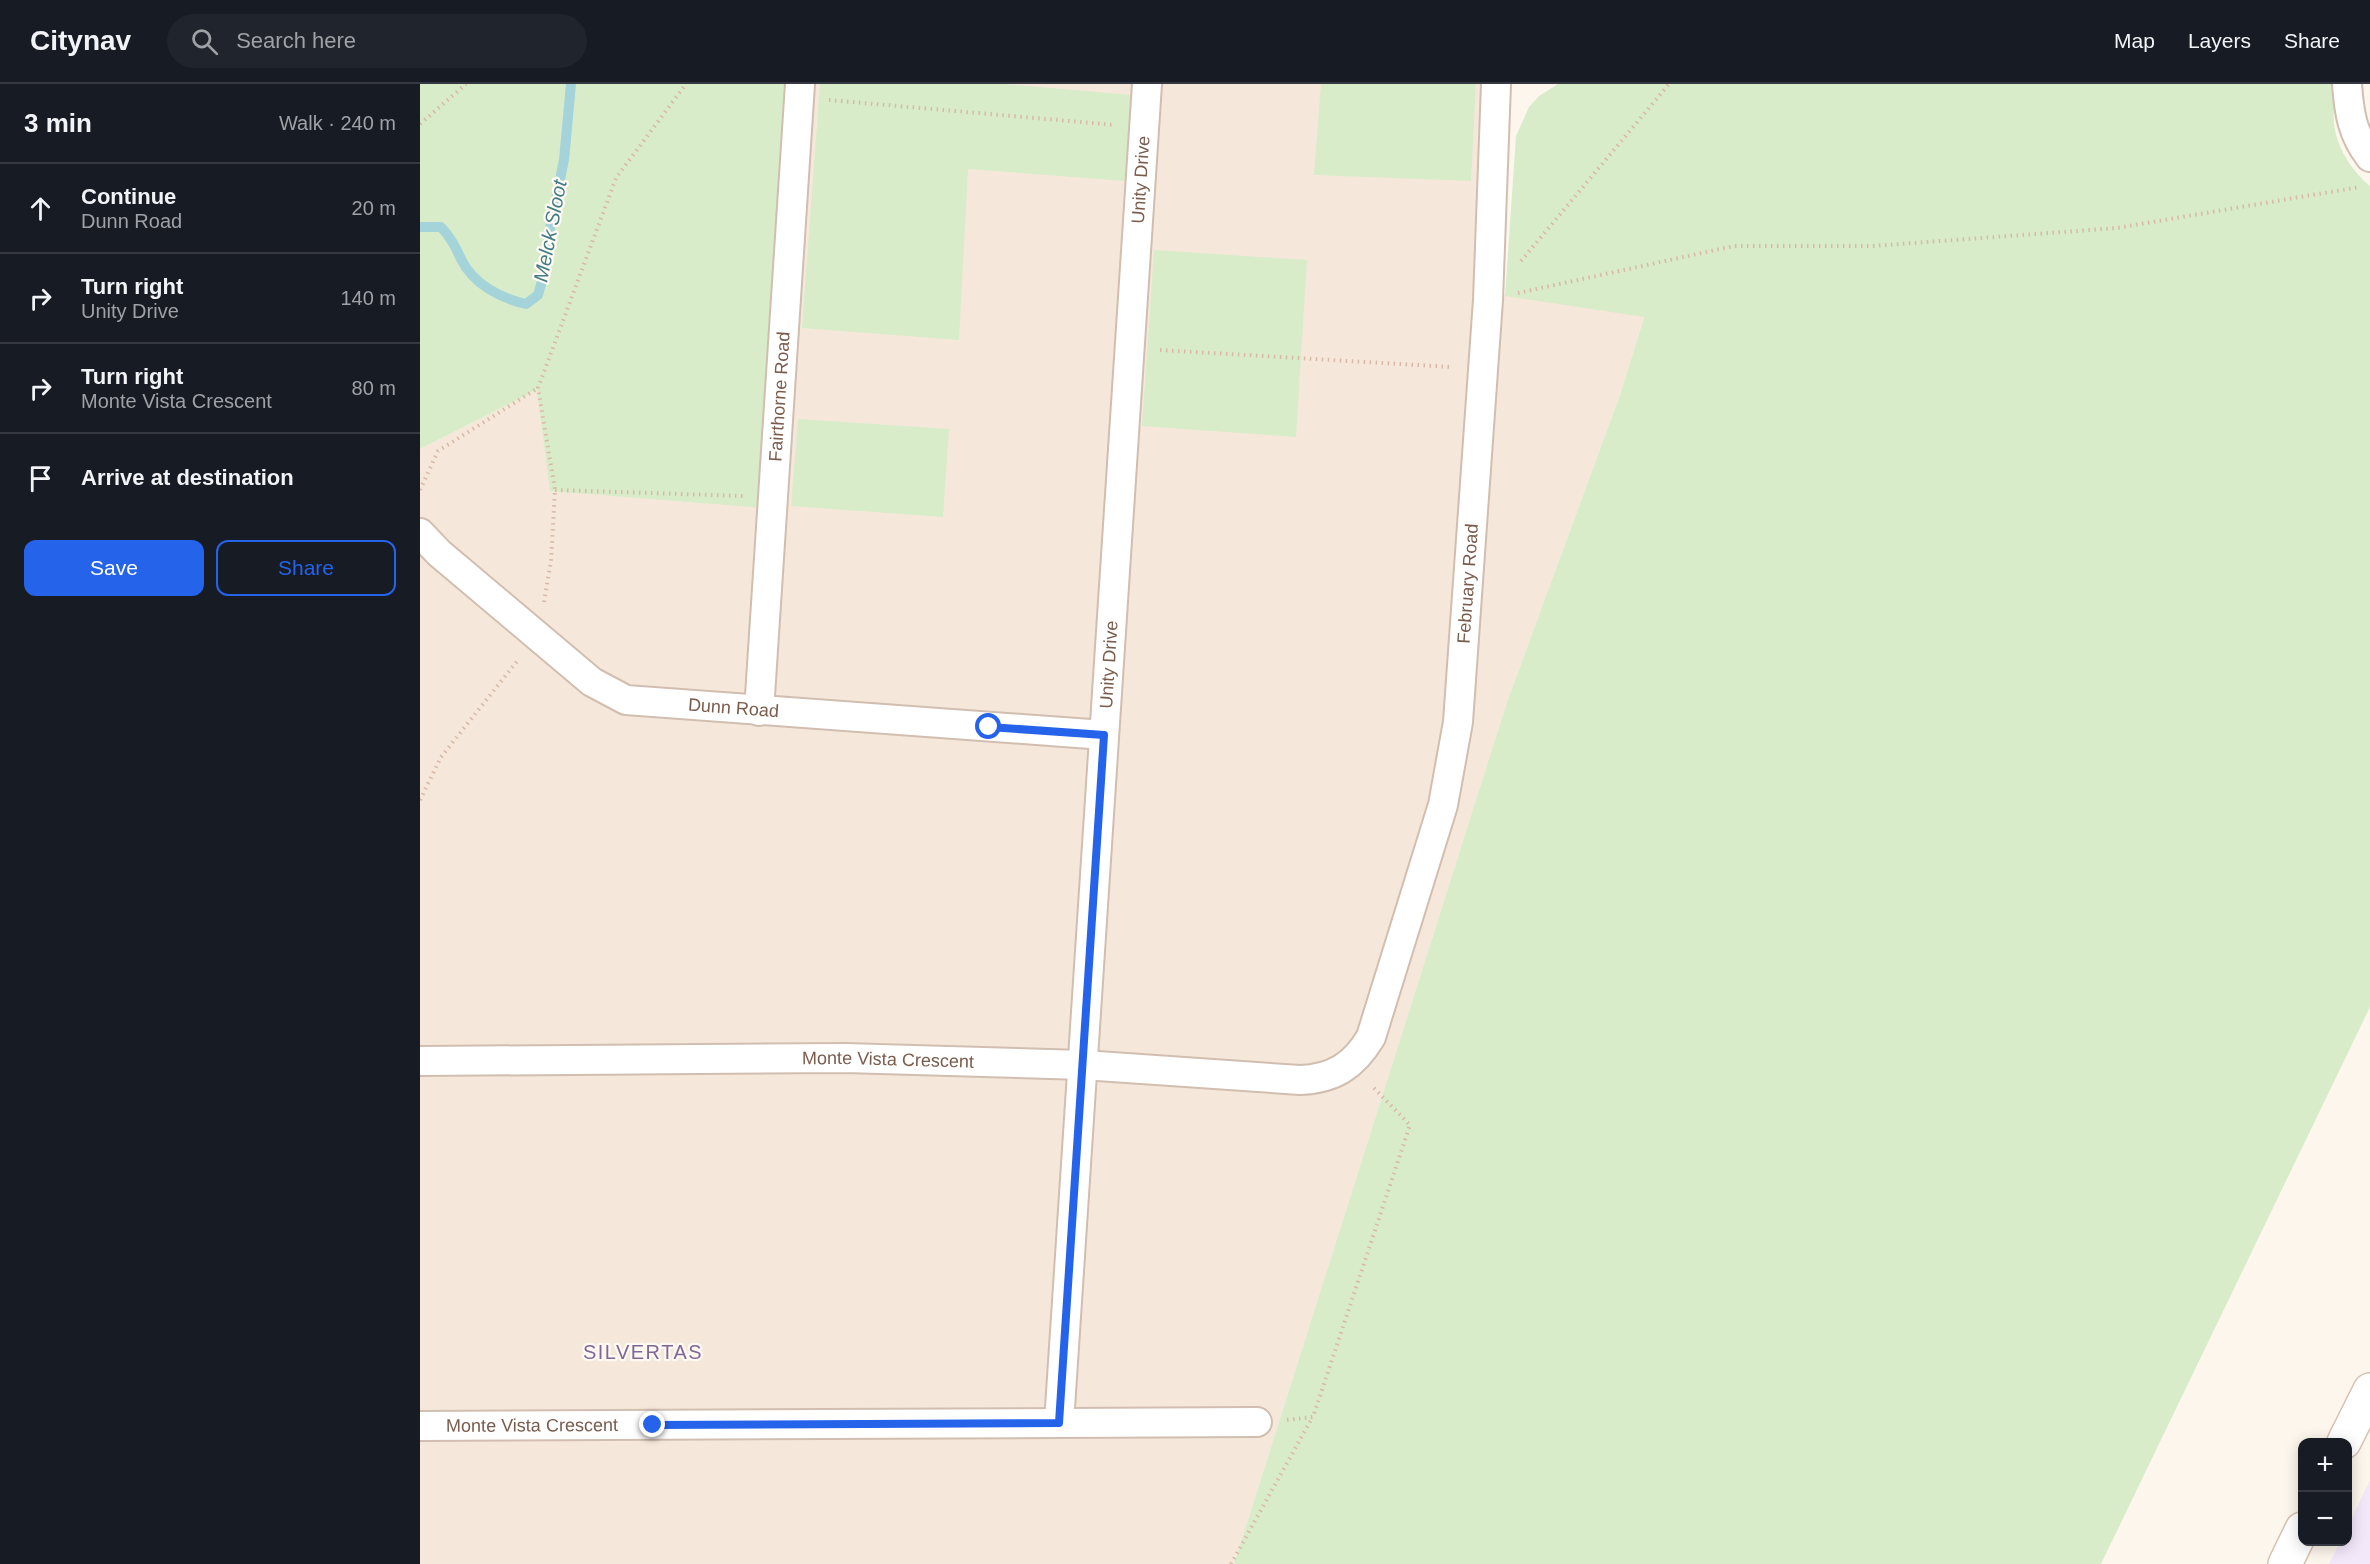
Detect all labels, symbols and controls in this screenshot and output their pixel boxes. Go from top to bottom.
search box [167,14,587,68]
text: Citynav [30,25,131,56]
icon: search [188,25,221,58]
text: Search here [236,28,356,53]
text: Map [2114,29,2155,52]
text: Layers [2188,29,2251,52]
text: Share [2284,29,2340,52]
text: 3 min [24,108,92,138]
text: Walk · 240 m [279,112,396,134]
street label: Unity Drive [1128,135,1154,224]
water label: Melck Sloot [529,177,571,284]
text: Continue [81,184,176,209]
icon: ahead [24,192,57,225]
text: 20 m [352,197,396,219]
text: Dunn Road [81,210,182,232]
text: Turn right [81,274,183,299]
icon: right [24,282,57,315]
text: 140 m [340,287,396,309]
text: Unity Drive [81,300,179,322]
street label: Fairthorne Road [765,331,794,462]
text: Turn right [81,364,183,389]
icon: right [24,372,57,405]
text: 80 m [352,377,396,399]
text: Monte Vista Crescent [81,390,272,412]
icon: arrive [24,462,57,495]
text: Arrive at destination [81,465,294,490]
street label: February Road [1454,523,1482,644]
button: Save [24,540,204,596]
button: Share [216,540,396,596]
street label: Unity Drive [1096,620,1122,709]
street label: Dunn Road [687,695,780,721]
route start [975,713,1001,739]
street label: Monte Vista Crescent [802,1048,974,1072]
district label: SILVERTAS [583,1341,703,1363]
route end [639,1411,665,1437]
street label: Monte Vista Crescent [446,1415,618,1436]
map controls [2298,1438,2352,1546]
button: + [2298,1438,2352,1492]
button: − [2298,1492,2352,1546]

